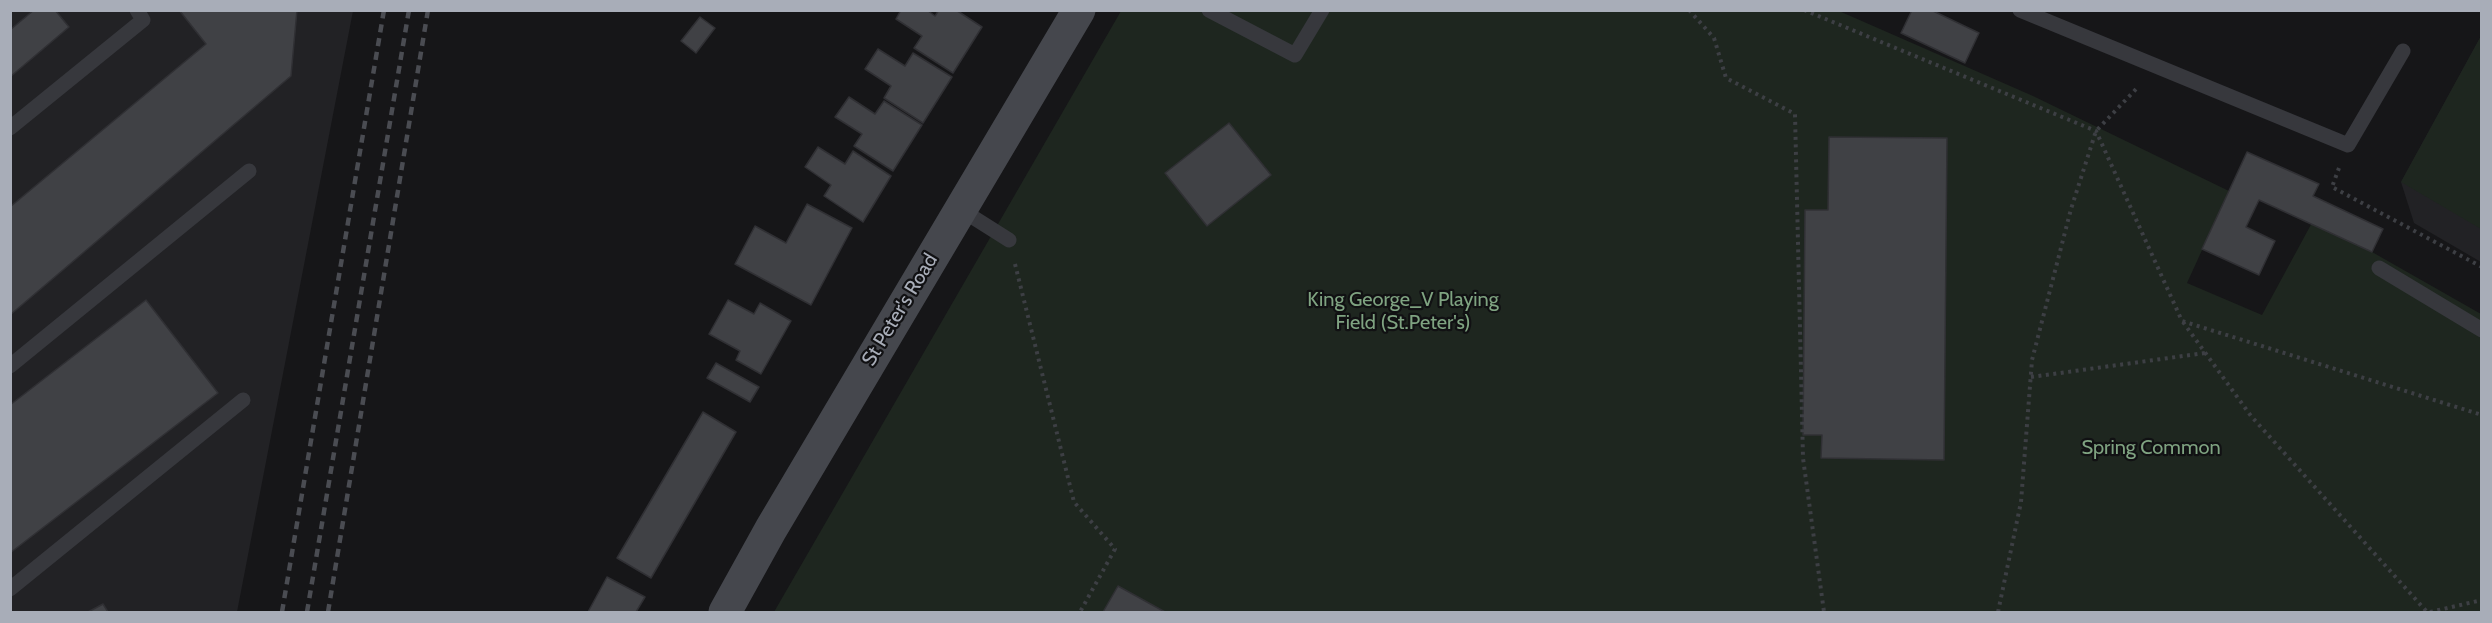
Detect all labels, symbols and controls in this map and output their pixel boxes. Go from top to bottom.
street label: St Peter's Road [857,250,943,370]
park label: King George_V Playing Field (St.Peter's) [1307,288,1499,335]
park label: Spring Common [2081,436,2221,460]

